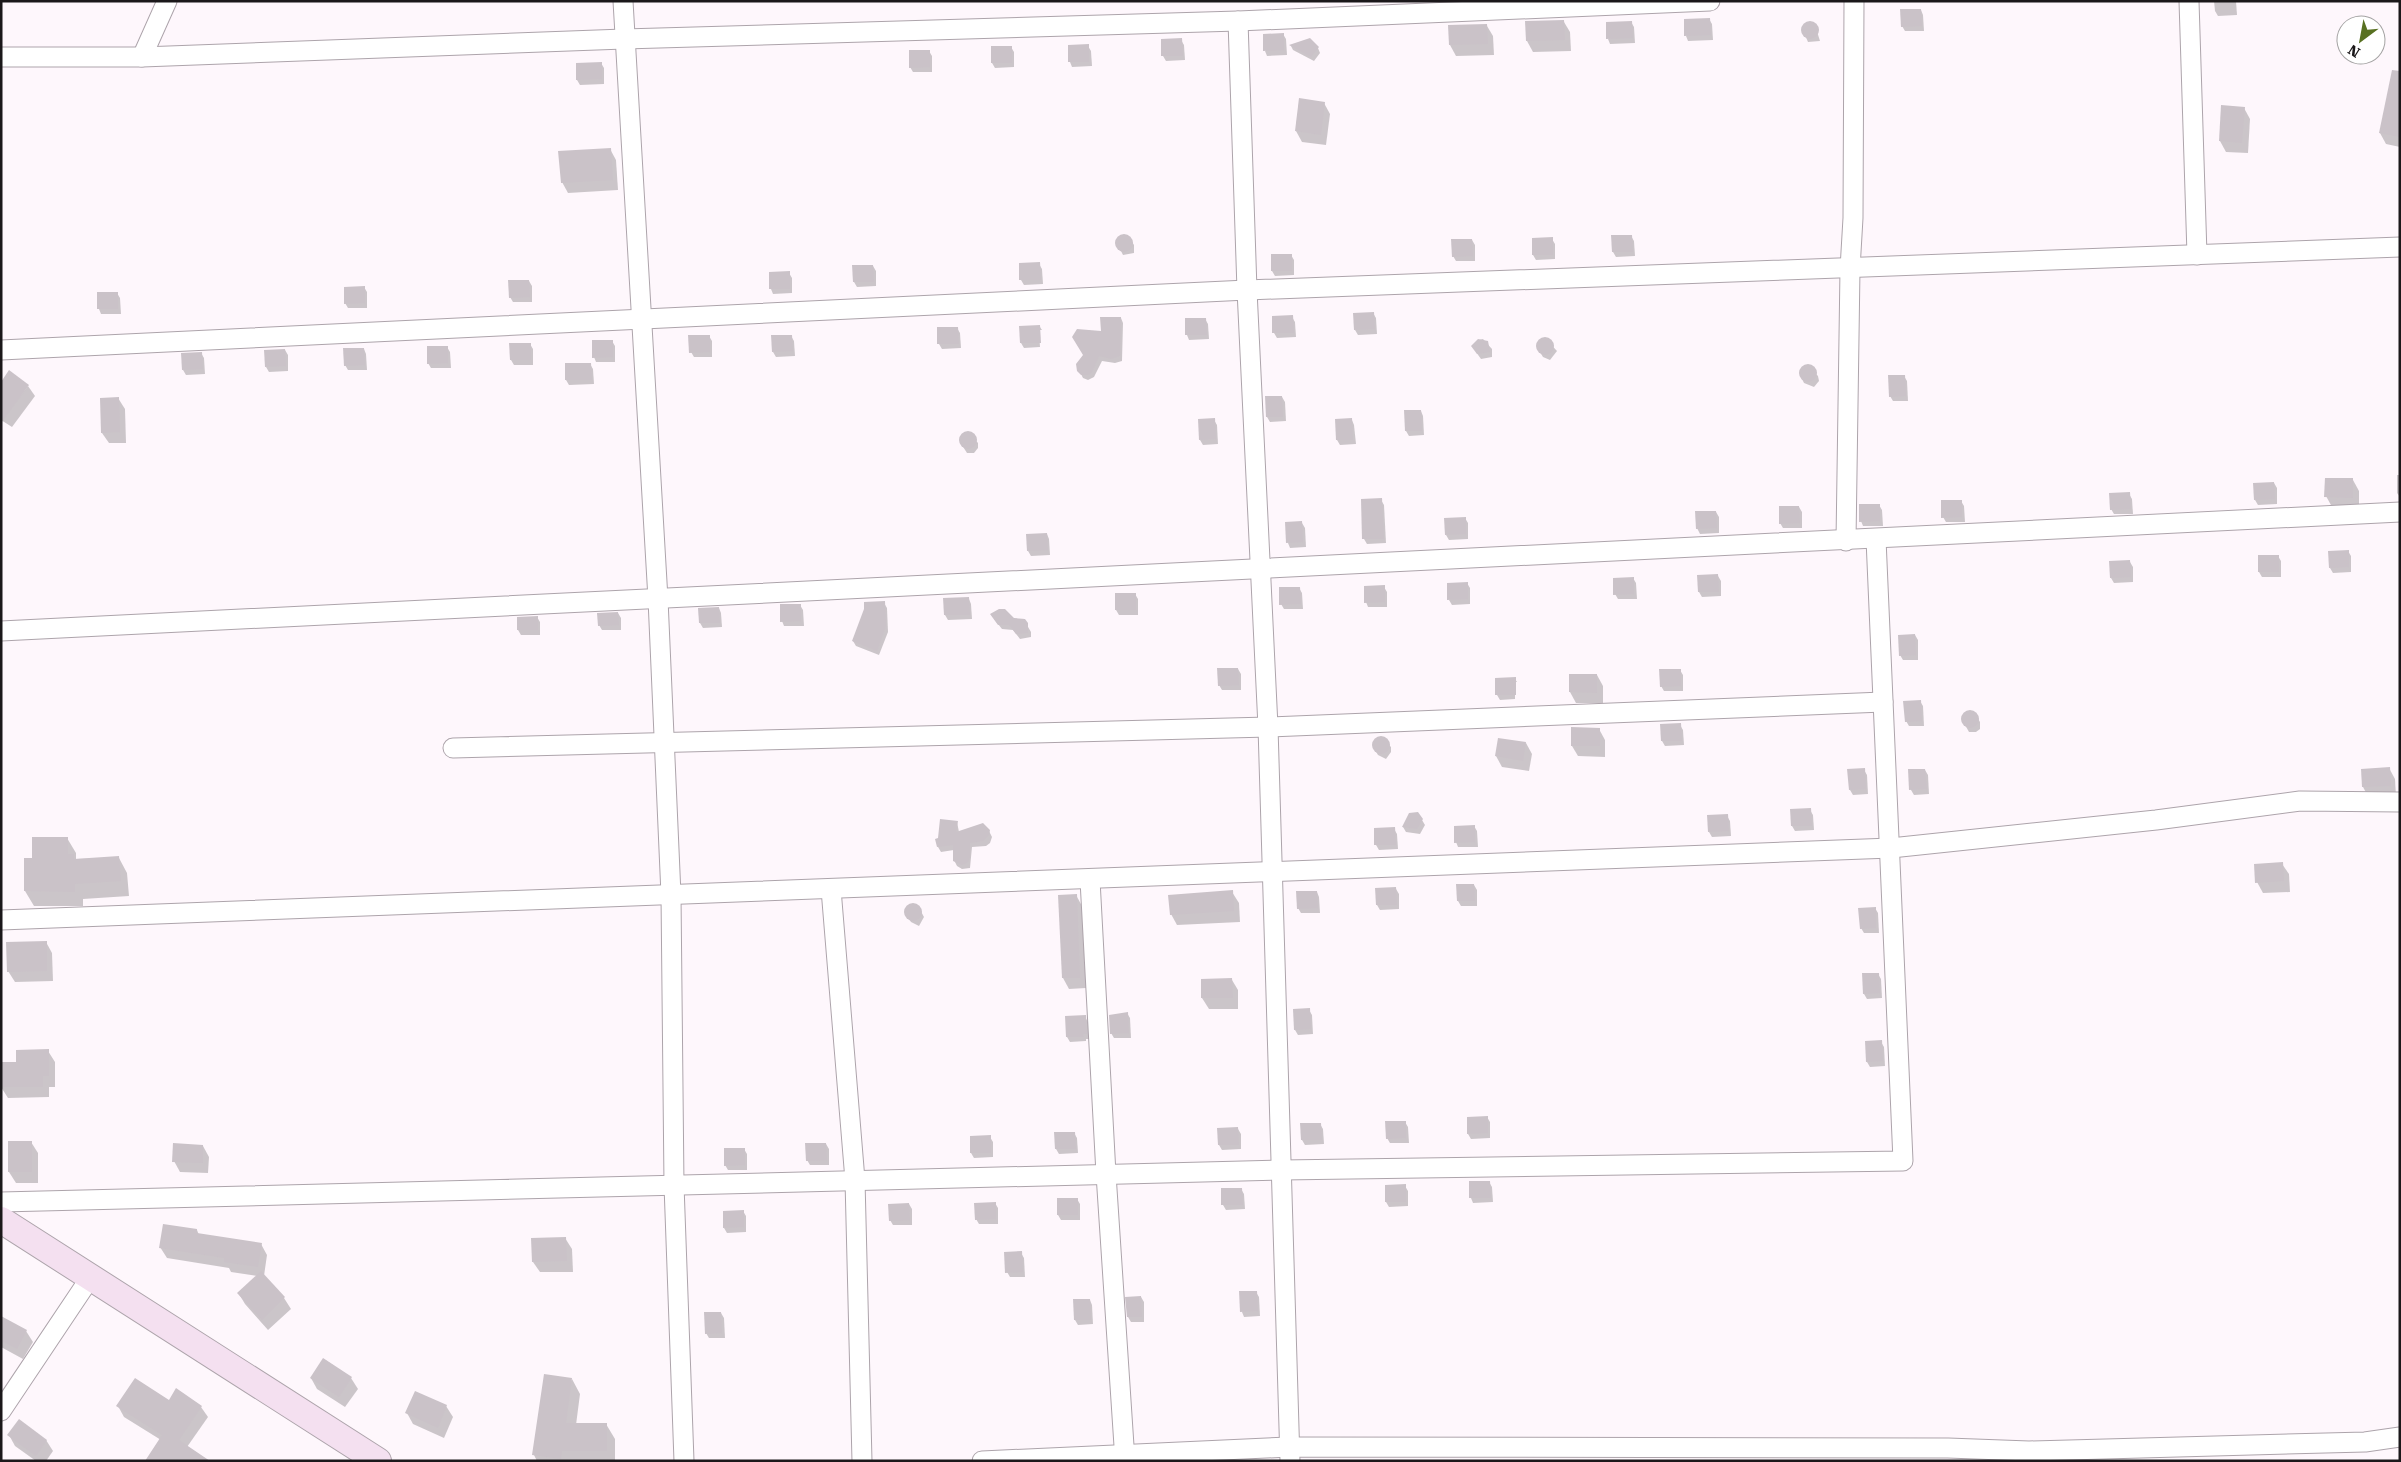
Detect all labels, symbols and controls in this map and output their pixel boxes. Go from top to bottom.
north arrow [2336,15,2386,65]
text: N [2345,41,2363,61]

